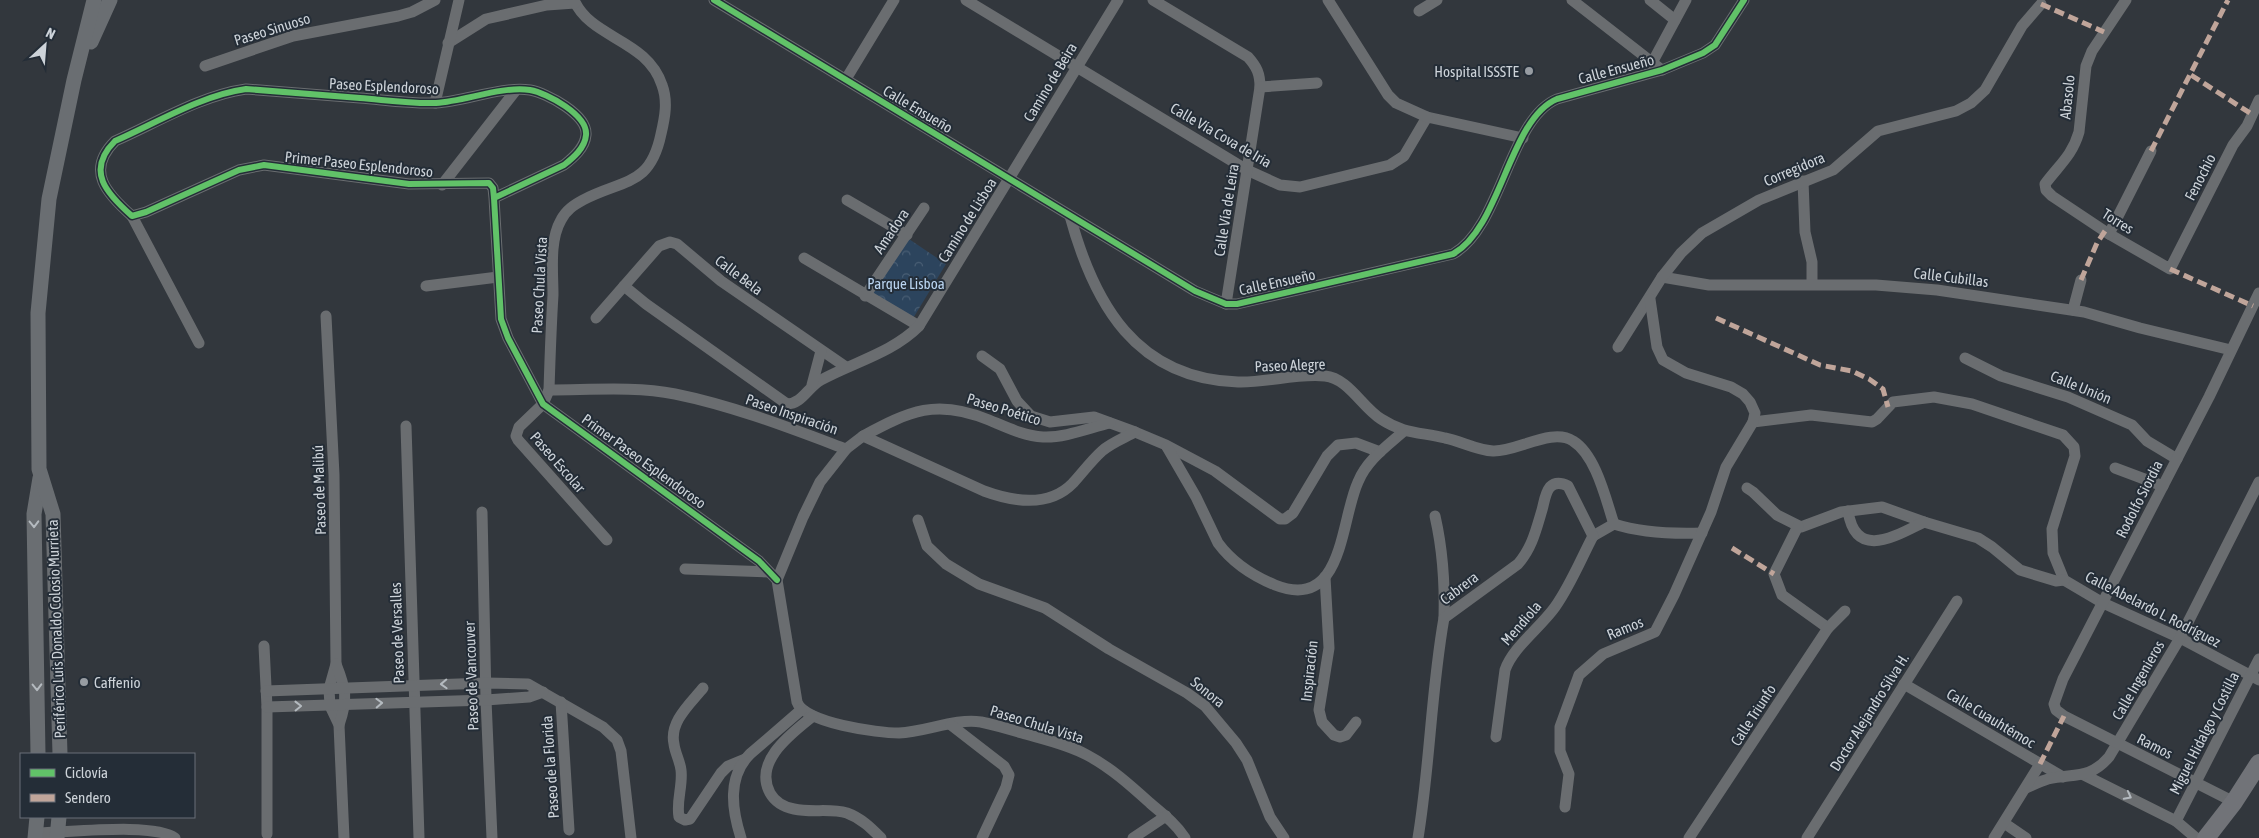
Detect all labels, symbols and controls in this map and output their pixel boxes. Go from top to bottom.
street label: Paseo Sinuoso [232,9,312,49]
north arrow [20,20,70,70]
text: N [43,24,58,42]
street label: Camino de Beira [1020,40,1080,124]
street label: Calle Ensueño [1576,51,1656,87]
place label: Hospital ISSSTE [1434,63,1520,80]
marker: Hospital ISSSTE [1523,65,1535,77]
street label: Abasolo [2056,74,2078,120]
street label: Paseo Esplendoroso [329,75,439,97]
street label: Calle Ensueño [880,82,956,136]
street label: Calle Vía Cova de Iria [1168,99,1274,171]
street label: Primer Paseo Esplendoroso [284,148,434,180]
street label: Corregidora [1761,149,1827,189]
street label: Fenochio [2181,151,2219,203]
street label: Calle Vía de Leira [1210,163,1242,257]
street label: Camino de Lisboa [934,175,1000,265]
street label: Amadora [870,205,912,257]
street label: Torres [2099,205,2137,237]
street label: Paseo Chula Vista [528,236,550,334]
street label: Calle Bela [712,252,766,298]
street label: Calle Cubillas [1913,264,1989,290]
street label: Calle Ensueño [1237,266,1317,298]
park label: Parque Lisboa [867,275,945,292]
street label: Paseo Alegre [1254,355,1326,375]
street label: Calle Unión [2048,367,2114,407]
street label: Paseo Inspiración [744,390,840,438]
street label: Paseo Poético [965,390,1043,428]
street label: Primer Paseo Esplendoroso [579,410,709,512]
street label: Paseo Escolar [527,428,589,496]
street label: Paseo de Malibú [309,445,329,535]
street label: Rodolfo Siordia [2112,457,2166,541]
street label: Periférico Luis Donaldo Colosio Murrieta [44,519,68,739]
one-way arrow [29,521,39,529]
street label: Cabrera [1437,568,1481,608]
street label: Calle Abelardo L. Rodríguez [2083,568,2224,651]
street label: Paseo de Versalles [387,582,407,684]
street label: Mendiola [1497,598,1545,648]
street label: Ramos [1604,613,1646,643]
street label: Paseo de Vancouver [461,620,481,731]
street label: Calle Ingenieros [2108,637,2168,723]
street label: Inspiración [1297,640,1321,702]
street label: Doctor Alejandro Silva H. [1826,650,1912,774]
street label: Miguel Hidalgo y Costilla [2166,669,2242,797]
street label: Sonora [1188,673,1228,711]
place label: Caffenio [94,674,140,691]
marker: Caffenio [78,676,90,688]
one-way arrow [440,679,448,689]
street label: Calle Triunfo [1727,681,1779,749]
one-way arrow [32,684,42,691]
street label: Calle Cuauhtémoc [1944,685,2039,751]
one-way arrow [375,698,383,708]
one-way arrow [295,701,303,712]
street label: Paseo Chula Vista [988,702,1086,746]
street label: Paseo de la Florida [538,715,562,819]
street label: Ramos [2134,730,2176,762]
legend [20,753,195,818]
text: Ciclovía [65,764,108,781]
text: Sendero [65,789,111,806]
one-way arrow [2123,790,2132,800]

